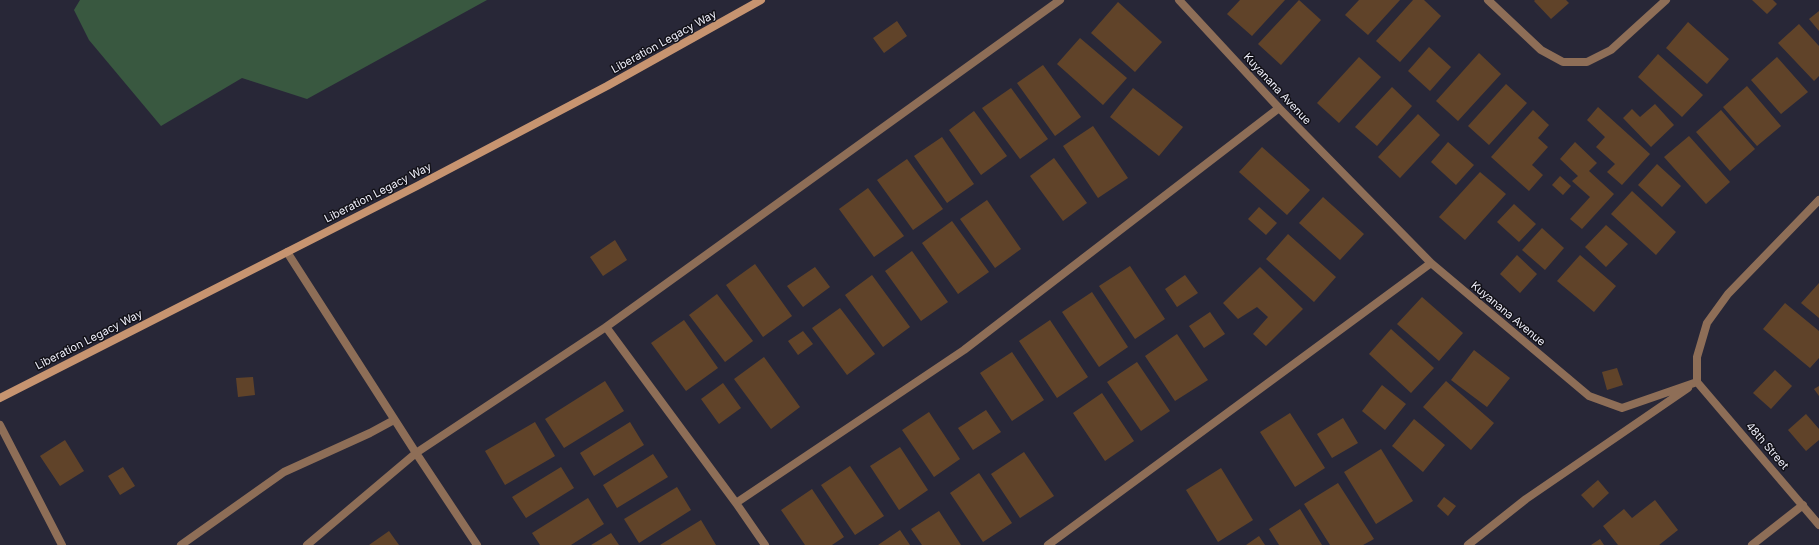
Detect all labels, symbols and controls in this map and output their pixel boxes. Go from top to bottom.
street label: Liberation Legacy Way [609,8,719,76]
street label: Kuyanana Avenue [1240,51,1314,127]
street label: Liberation Legacy Way [322,160,434,226]
street label: Kuyanana Avenue [1468,279,1548,349]
street label: Liberation Legacy Way [33,307,145,373]
street label: 48th Street [1743,420,1791,472]

